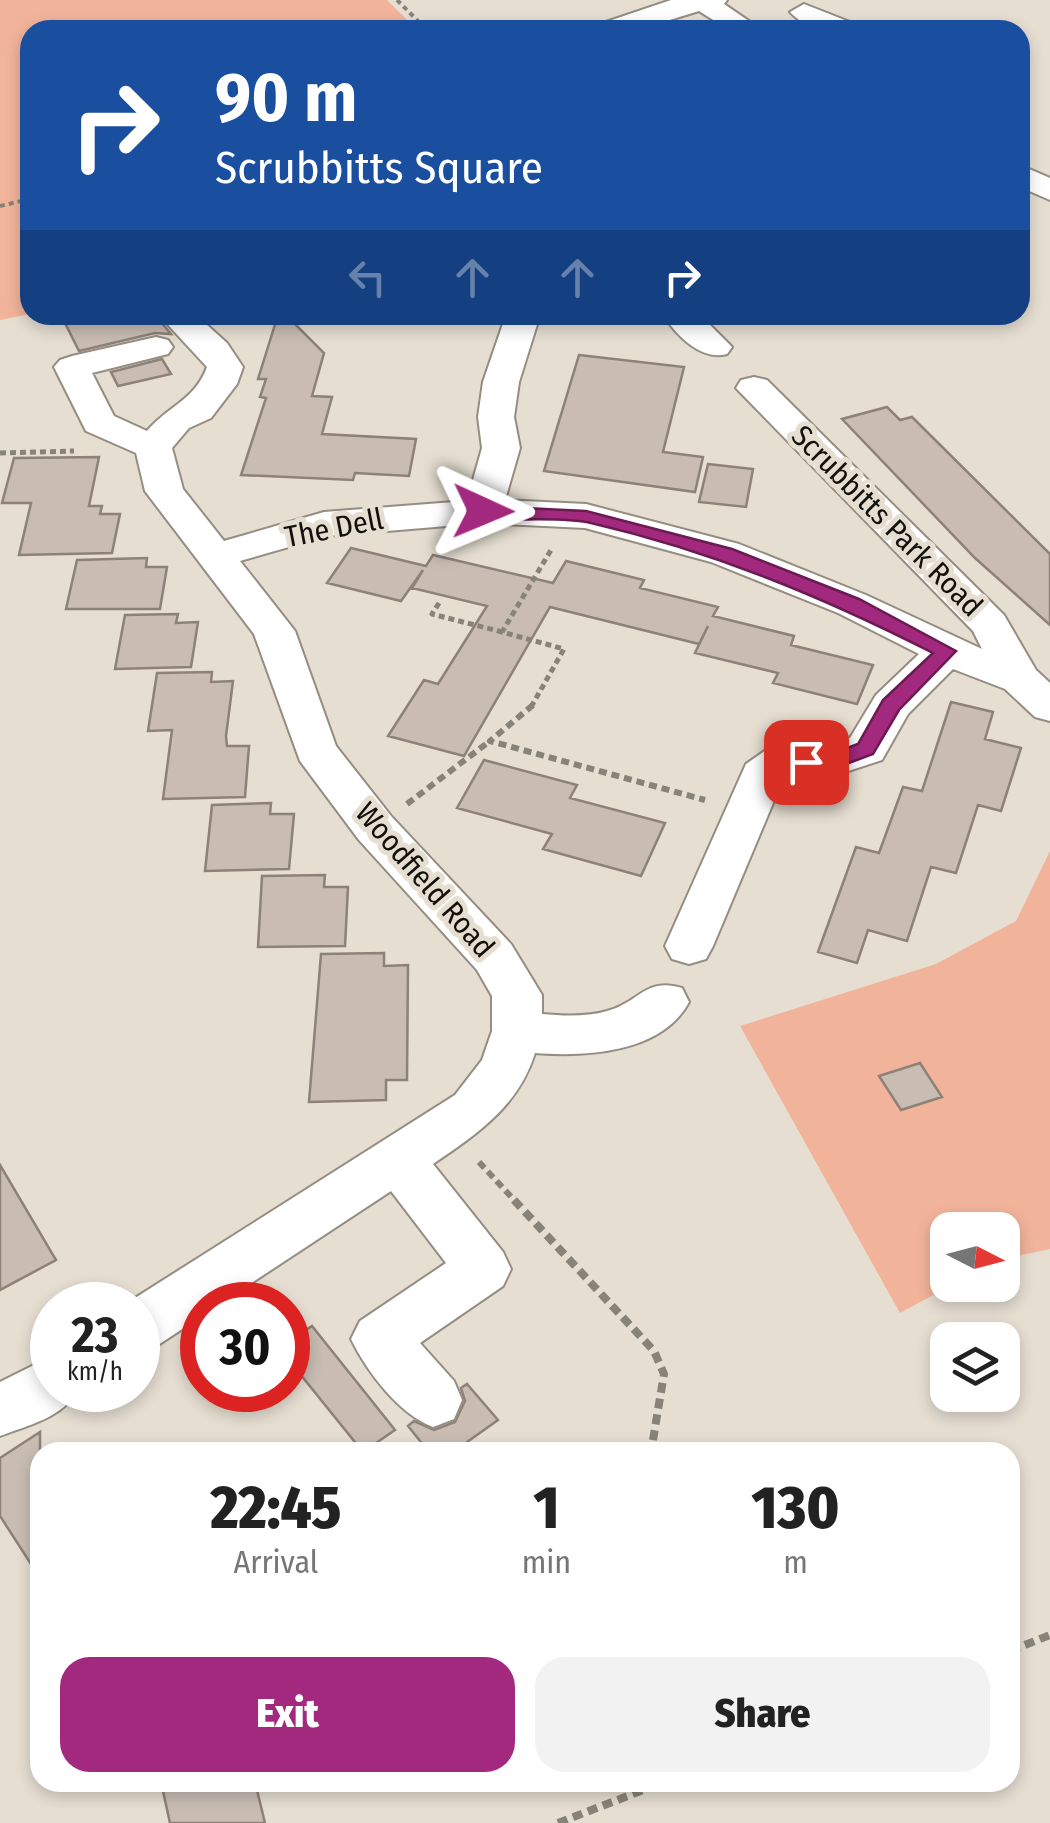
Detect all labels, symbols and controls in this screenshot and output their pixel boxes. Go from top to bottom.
text: 90 m [215,56,357,140]
icon: right [50,60,180,190]
text: Scrubbitts Square [215,141,543,195]
icon: left [340,250,395,305]
icon: ahead [445,250,500,305]
icon: ahead [550,250,605,305]
icon: right [655,250,710,305]
street label: Scrubbitts Park Road [784,418,990,624]
position arrow [431,459,535,563]
street label: The Dell [282,501,386,555]
pin [764,720,849,805]
icon: arrive [779,735,834,790]
street label: Woodfield Road [348,795,502,965]
north arrow [930,1212,1020,1302]
map controls [930,1212,1020,1412]
speed limit sign: 30 [180,1282,310,1412]
text: 23 [72,1305,118,1365]
button: layers [930,1322,1020,1412]
text: km/h [67,1357,123,1387]
text: 22:45 [210,1472,341,1544]
text: 1 [533,1472,559,1544]
text: 130 [752,1472,840,1544]
text: Arrival [233,1543,318,1581]
text: min [522,1543,571,1581]
text: m [783,1543,808,1581]
button: Exit [60,1657,515,1772]
button: Share [535,1657,990,1772]

